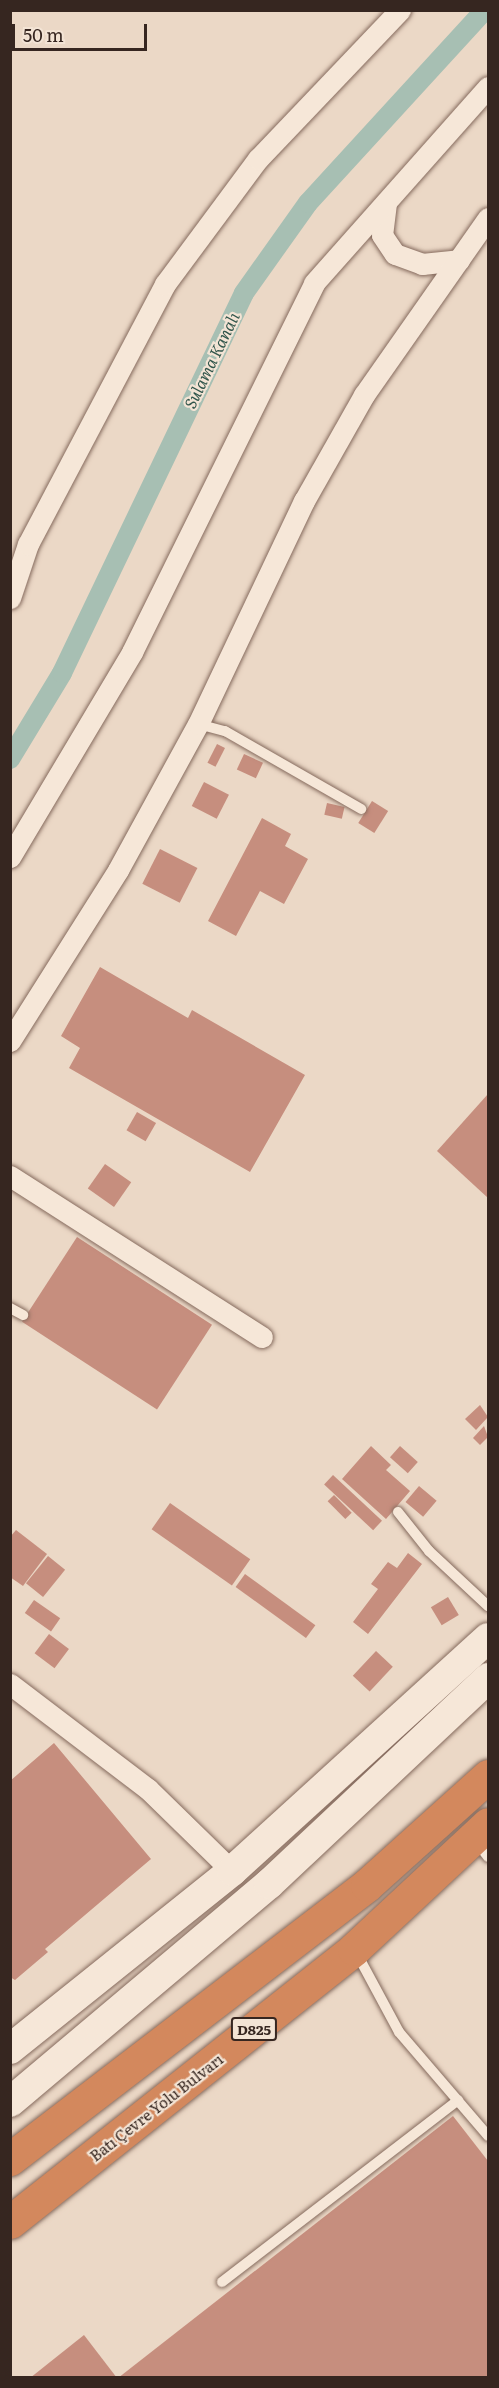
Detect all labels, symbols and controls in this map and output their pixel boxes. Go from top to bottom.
scale bar [15,12,150,50]
text: 50 m [23,21,64,48]
water label: Sulama Kanalı [179,309,243,411]
road number: D825 [230,2018,278,2040]
street label: Batı Çevre Yolu Bulvarı [86,2050,226,2164]

